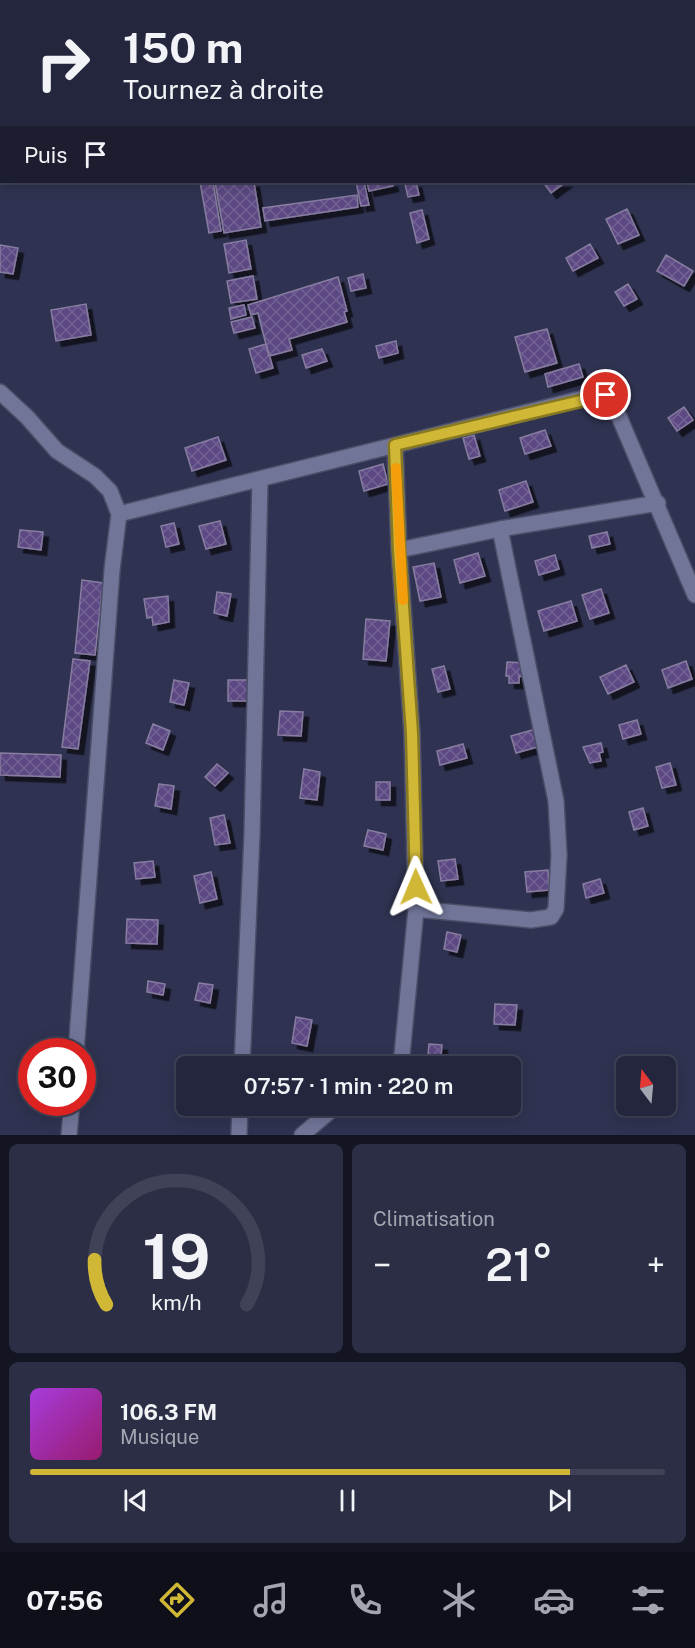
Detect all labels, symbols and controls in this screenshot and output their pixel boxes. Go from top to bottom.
text: 150 m [123,23,243,72]
icon: right [24,24,102,102]
text: Tournez à droite [123,73,324,105]
icon: arrive [79,138,112,171]
text: Puis [24,142,67,168]
pin [580,369,631,420]
icon: arrive [589,378,622,411]
position arrow [384,855,448,919]
speed limit sign: 30 [18,1038,96,1116]
north arrow [616,1056,676,1116]
map controls [616,1056,676,1116]
text: 07:57 · 1 min · 220 m [244,1073,453,1099]
text: Climatisation [373,1207,495,1231]
text: 19 [142,1220,210,1293]
text: 21° [485,1238,553,1291]
text: − [373,1246,391,1284]
text: + [647,1246,665,1284]
text: km/h [151,1291,201,1316]
text: 106.3 FM [120,1399,217,1425]
text: Musique [120,1425,199,1449]
icon: previous [119,1484,152,1517]
icon: pause [331,1484,364,1517]
icon: next [543,1484,576,1517]
icon: directions [156,1579,198,1621]
icon: music [250,1579,292,1621]
icon: phone [344,1579,386,1621]
icon: climate [438,1579,480,1621]
icon: car [533,1579,575,1621]
icon: filters [627,1579,669,1621]
text: 07:56 [26,1584,103,1616]

